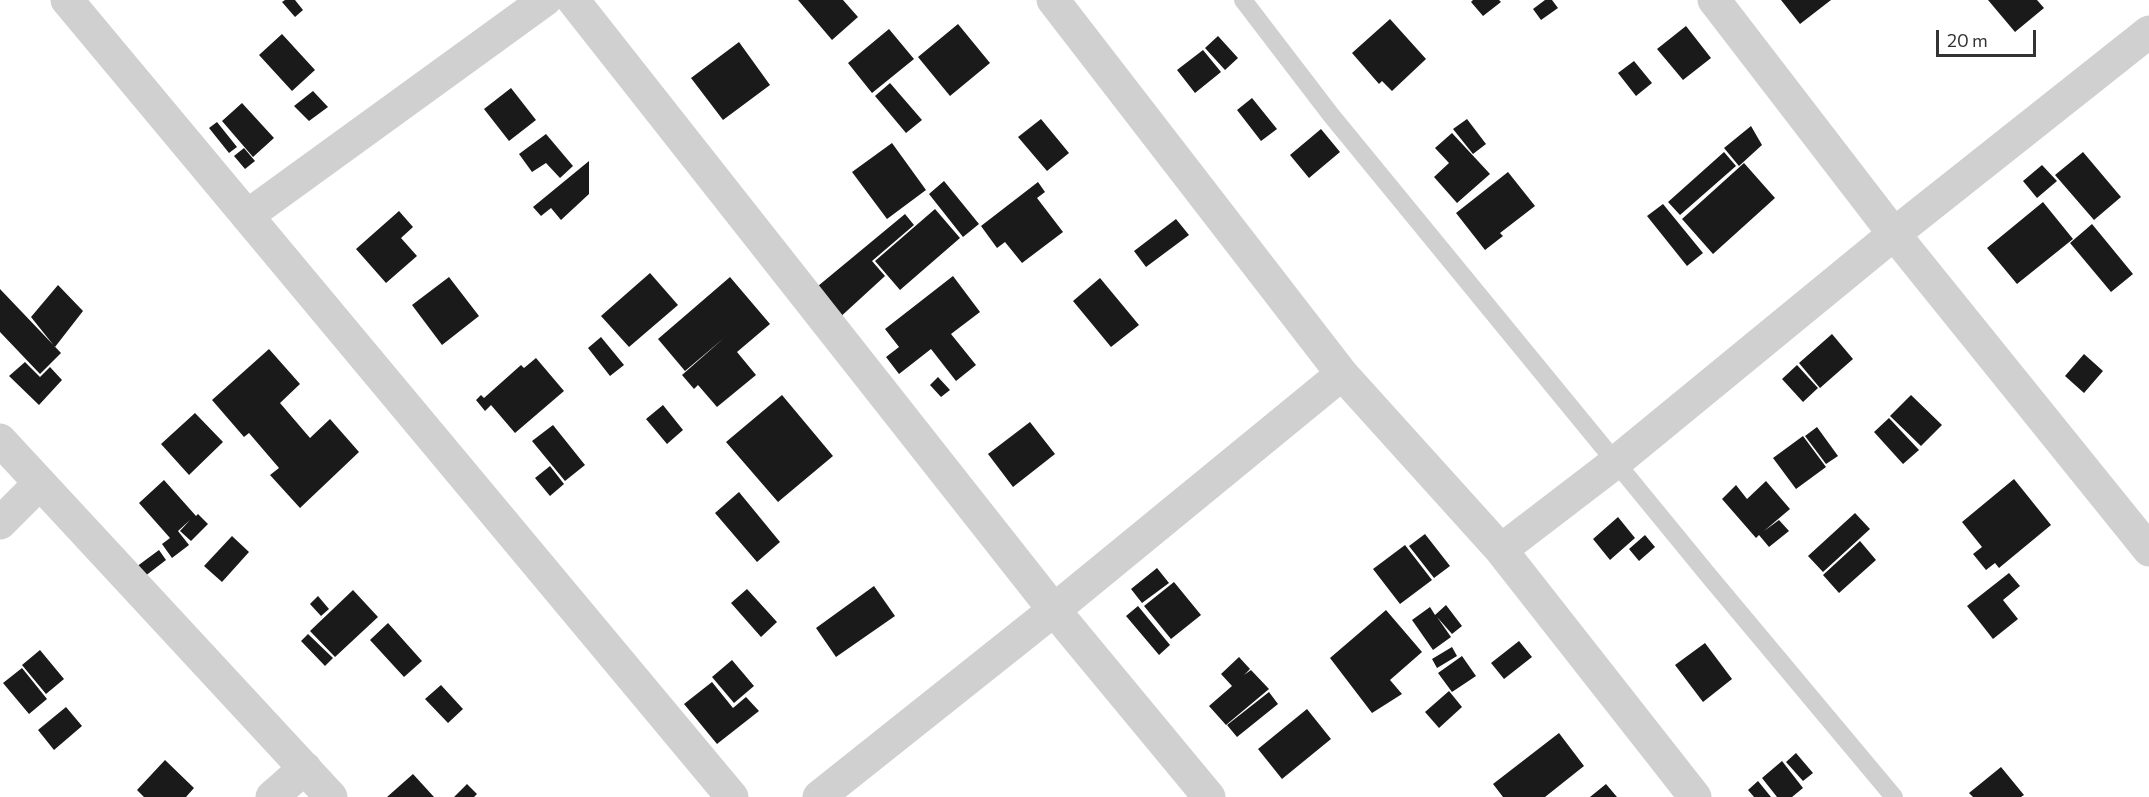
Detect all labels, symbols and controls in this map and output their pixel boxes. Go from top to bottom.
scale bar [1939,18,2040,56]
text: 20 m [1947,29,1988,51]

